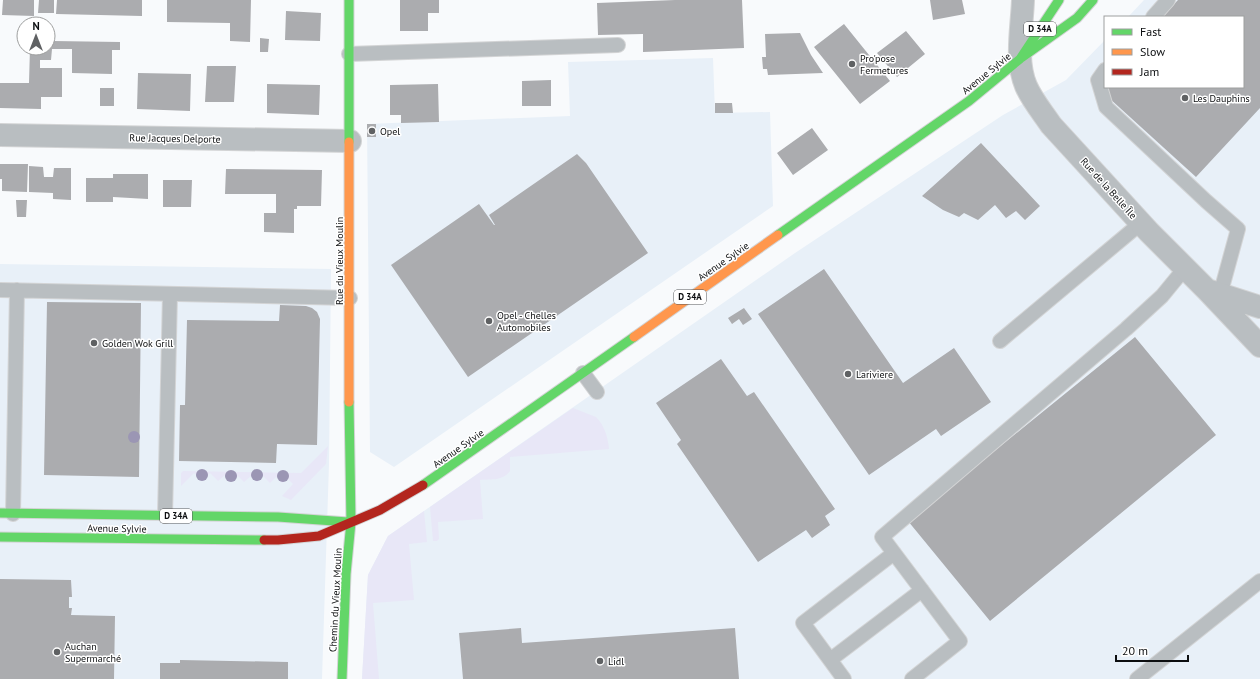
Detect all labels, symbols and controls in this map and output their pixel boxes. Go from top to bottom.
north arrow [16,16,56,56]
legend [1104,16,1244,88]
text: N [32,19,40,33]
road number: D 34A [1024,22,1056,36]
text: Fast [1140,24,1161,39]
text: Slow [1140,44,1165,59]
street label: Avenue Sylvie [959,50,1013,97]
place label: Pro'pose Fermetures [860,52,908,77]
marker: Pro'pose Fermetures [847,59,857,69]
text: Jam [1139,64,1159,79]
place label: Les Dauphins [1193,92,1250,105]
marker: Les Dauphins [1180,93,1190,103]
place label: Opel [380,125,400,138]
marker: Opel [367,126,377,136]
street label: Rue Jacques Delporte [129,131,221,146]
street label: Rue de la Belle Île [1078,155,1140,222]
street label: Rue du Vieux Moulin [333,217,346,305]
street label: Avenue Sylvie [695,239,751,284]
road number: D 34A [674,290,706,304]
place label: Opel - Chelles Automobiles [497,309,556,334]
marker: Opel - Chelles Automobiles [484,316,494,326]
place label: Golden Wok Grill [102,337,173,350]
marker: Golden Wok Grill [89,338,99,348]
place label: Lariviere [856,368,893,381]
marker: Lariviere [843,369,853,379]
street label: Avenue Sylvie [430,426,486,471]
road number: D 34A [160,509,192,523]
street label: Avenue Sylvie [87,521,147,536]
street label: Chemin du Vieux Moulin [326,548,345,653]
scale bar [1116,637,1188,663]
place label: Auchan Supermarché [65,640,121,665]
text: 20 m [1122,643,1148,658]
marker: Auchan Supermarché [52,647,62,657]
place label: Lidl [608,655,624,668]
marker: Lidl [595,656,605,666]

